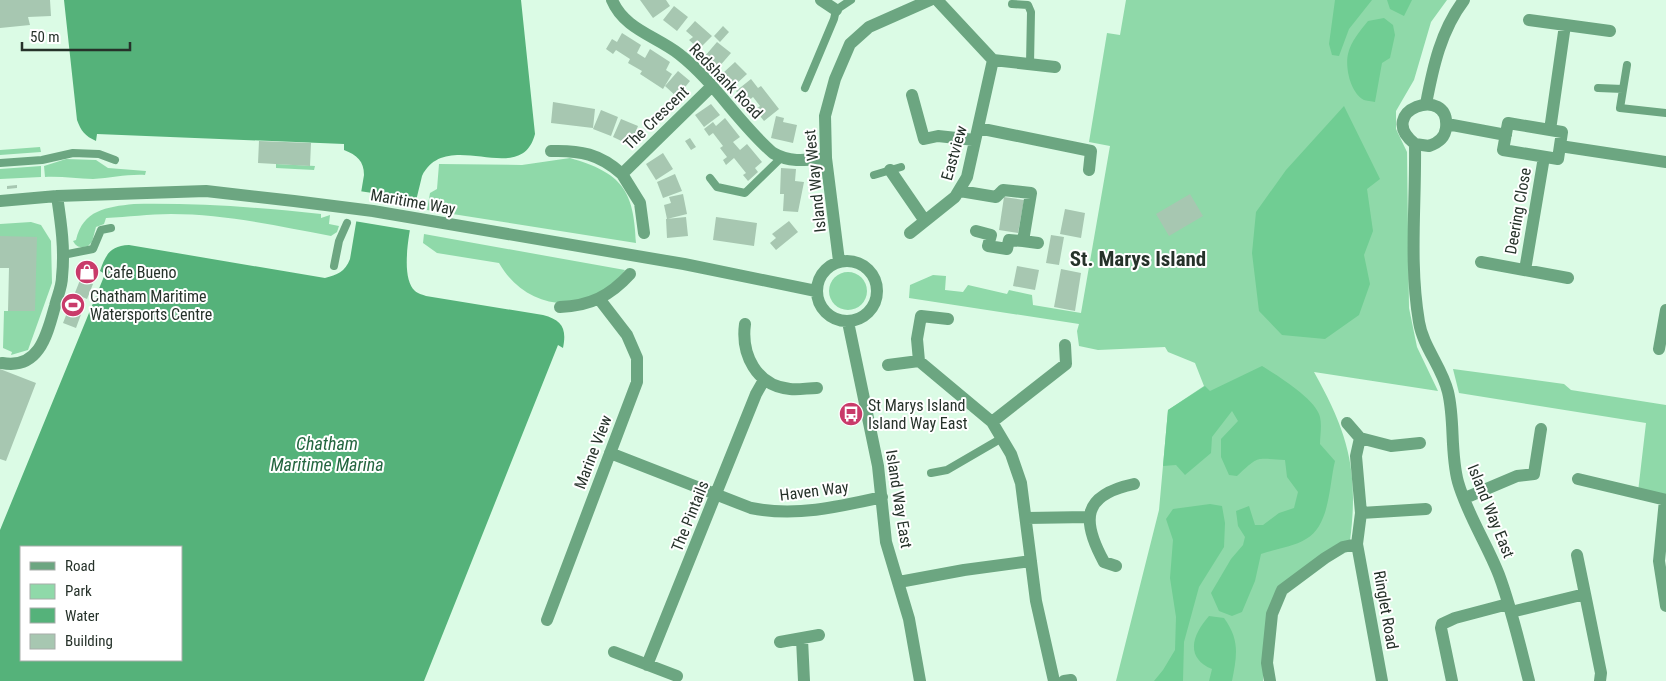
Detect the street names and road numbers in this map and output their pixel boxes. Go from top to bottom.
street label: Redshank Road [685,39,767,123]
street label: The Crescent [619,82,693,154]
street label: Eastview [937,123,971,183]
street label: Island Way West [800,128,830,233]
street label: Deering Close [1501,166,1535,256]
street label: Maritime Way [369,185,457,219]
street label: Marine View [570,412,616,492]
street label: Island Way East [882,448,916,550]
street label: Island Way East [1464,461,1519,561]
street label: Haven Way [778,477,850,505]
street label: The Pintails [667,478,713,554]
street label: Ringlet Road [1370,569,1402,651]

